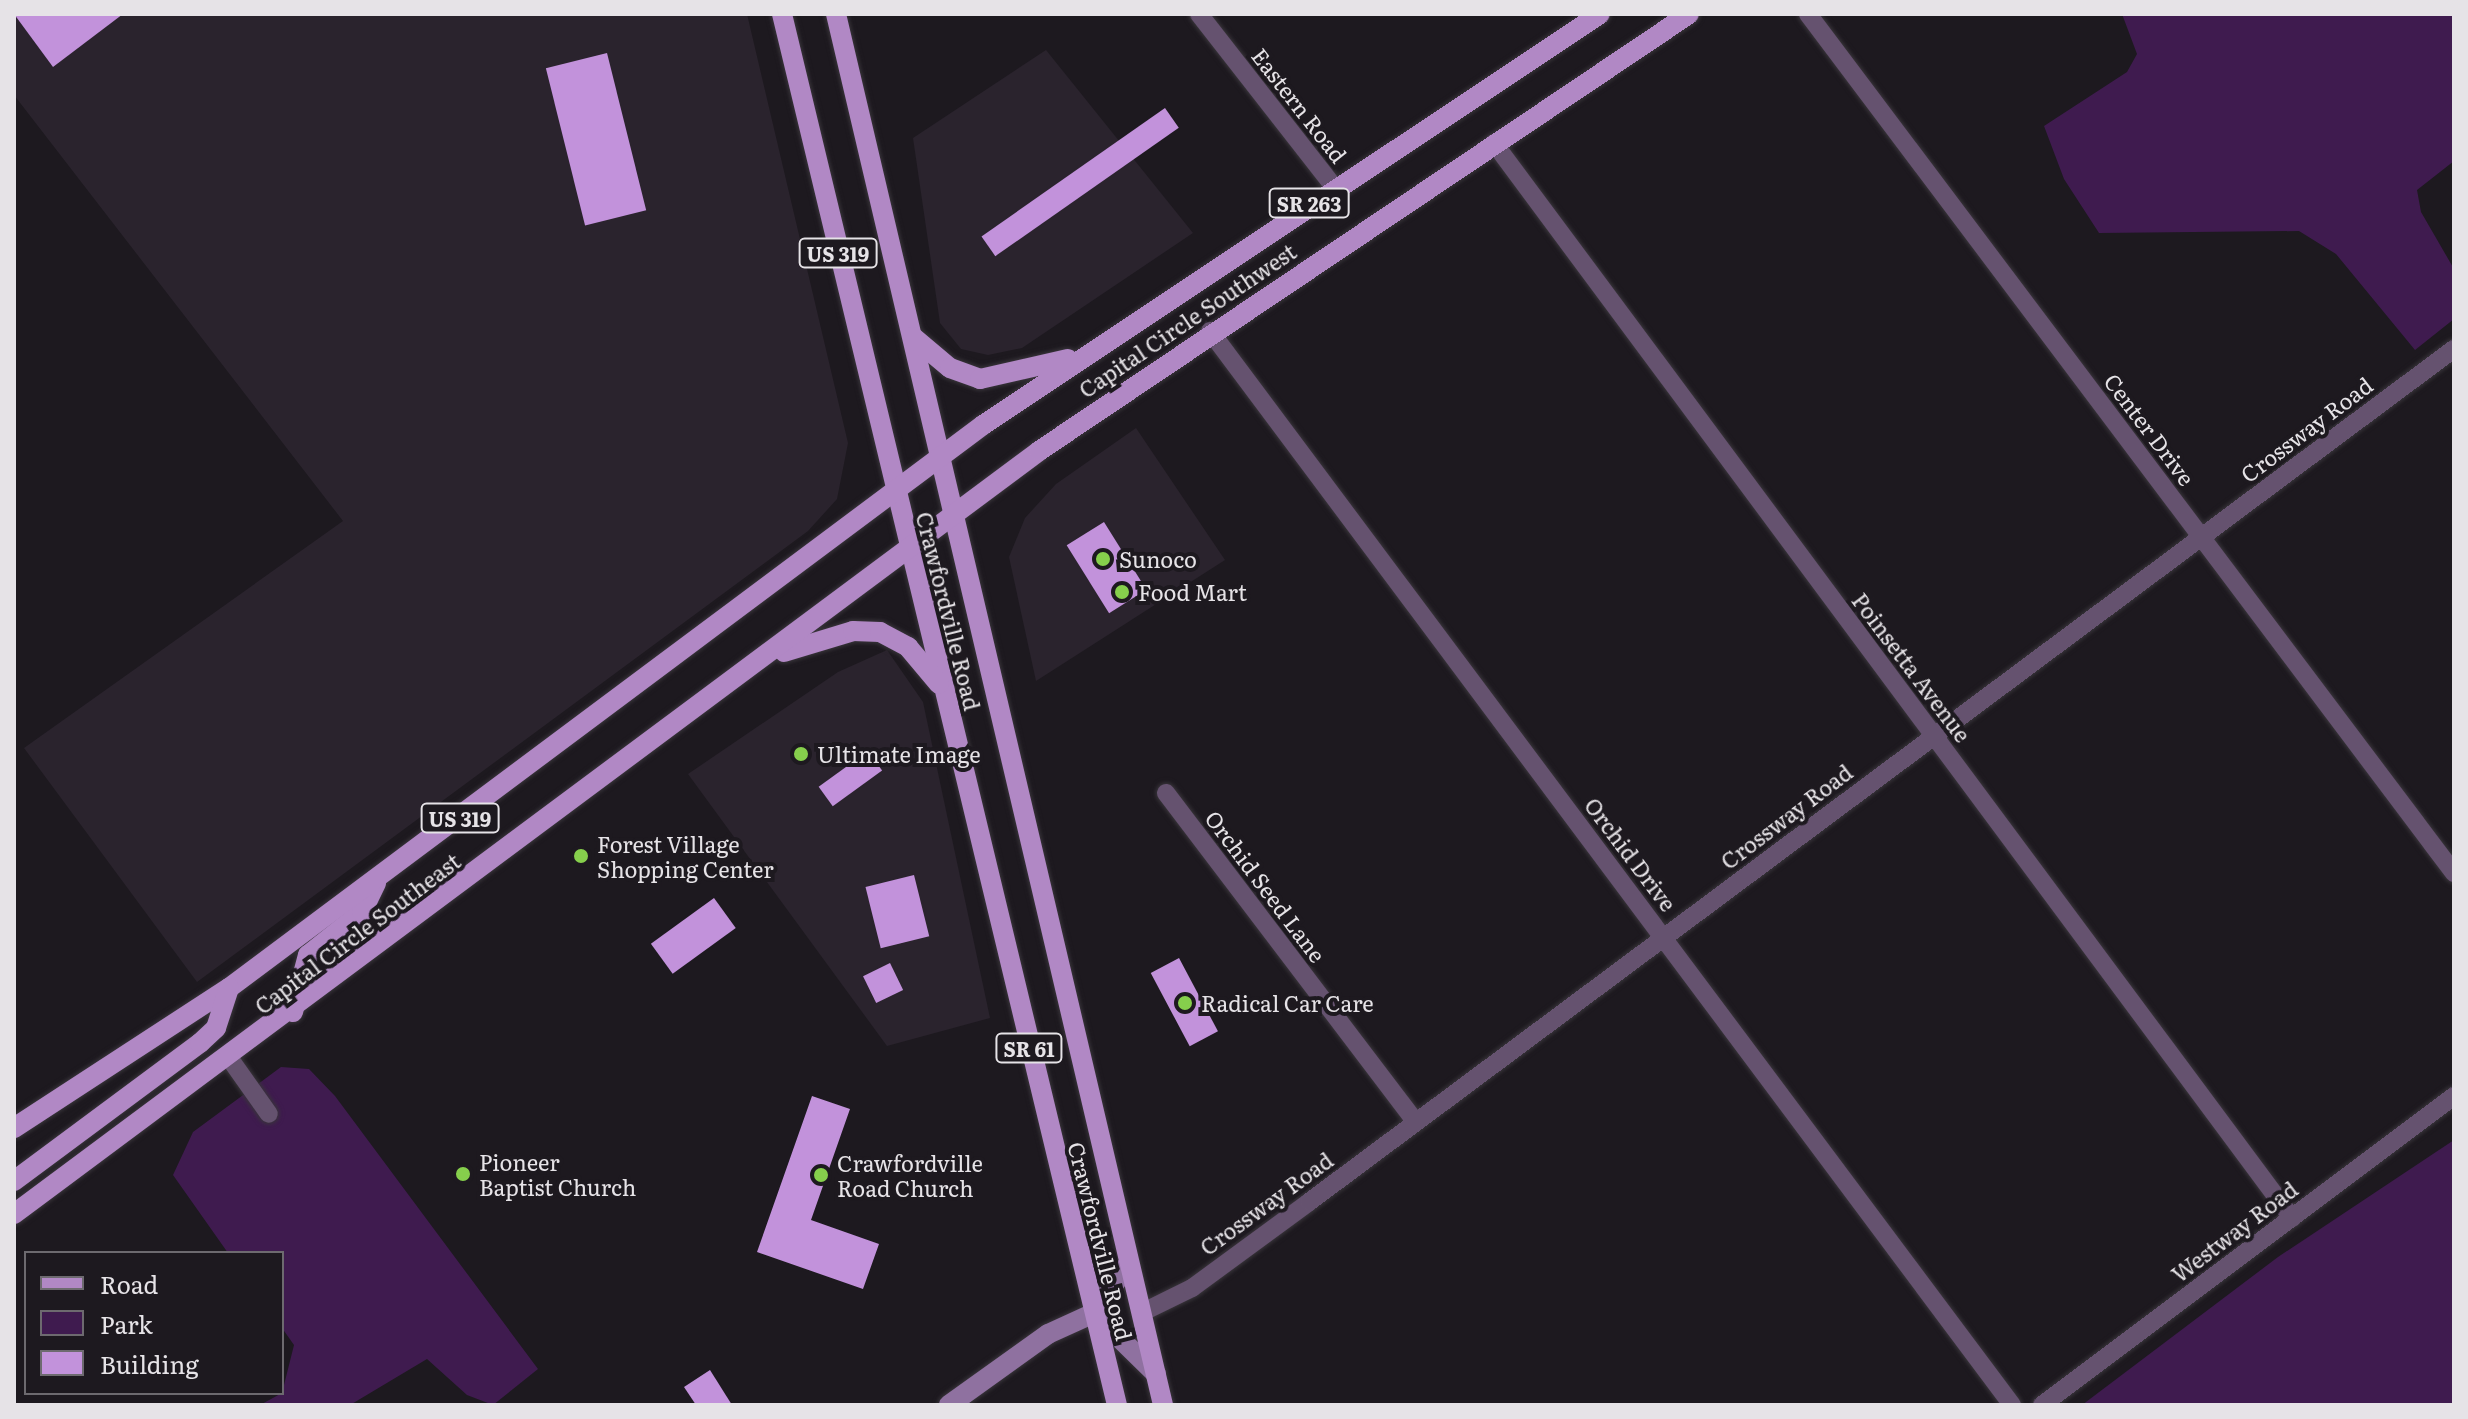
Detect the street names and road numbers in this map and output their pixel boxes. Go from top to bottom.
street label: Eastern Road [1247,42,1353,168]
road number: SR 263 [1267,187,1351,219]
road number: US 319 [798,237,878,269]
street label: Capital Circle Southwest [1073,237,1301,403]
street label: Center Drive [2099,368,2201,490]
street label: Crossway Road [2235,371,2377,487]
street label: Crawfordville Road [912,509,986,713]
street label: Poinsetta Avenue [1847,587,1977,747]
street label: Crossway Road [1715,758,1857,874]
street label: Orchid Drive [1580,792,1682,916]
road number: US 319 [420,802,500,834]
street label: Orchid Seed Lane [1200,805,1332,967]
street label: Capital Circle Southeast [249,847,465,1019]
road number: SR 61 [995,1032,1063,1064]
street label: Crawfordville Road [1064,1139,1138,1343]
street label: Crossway Road [1194,1146,1338,1260]
street label: Westway Road [2166,1175,2302,1287]

